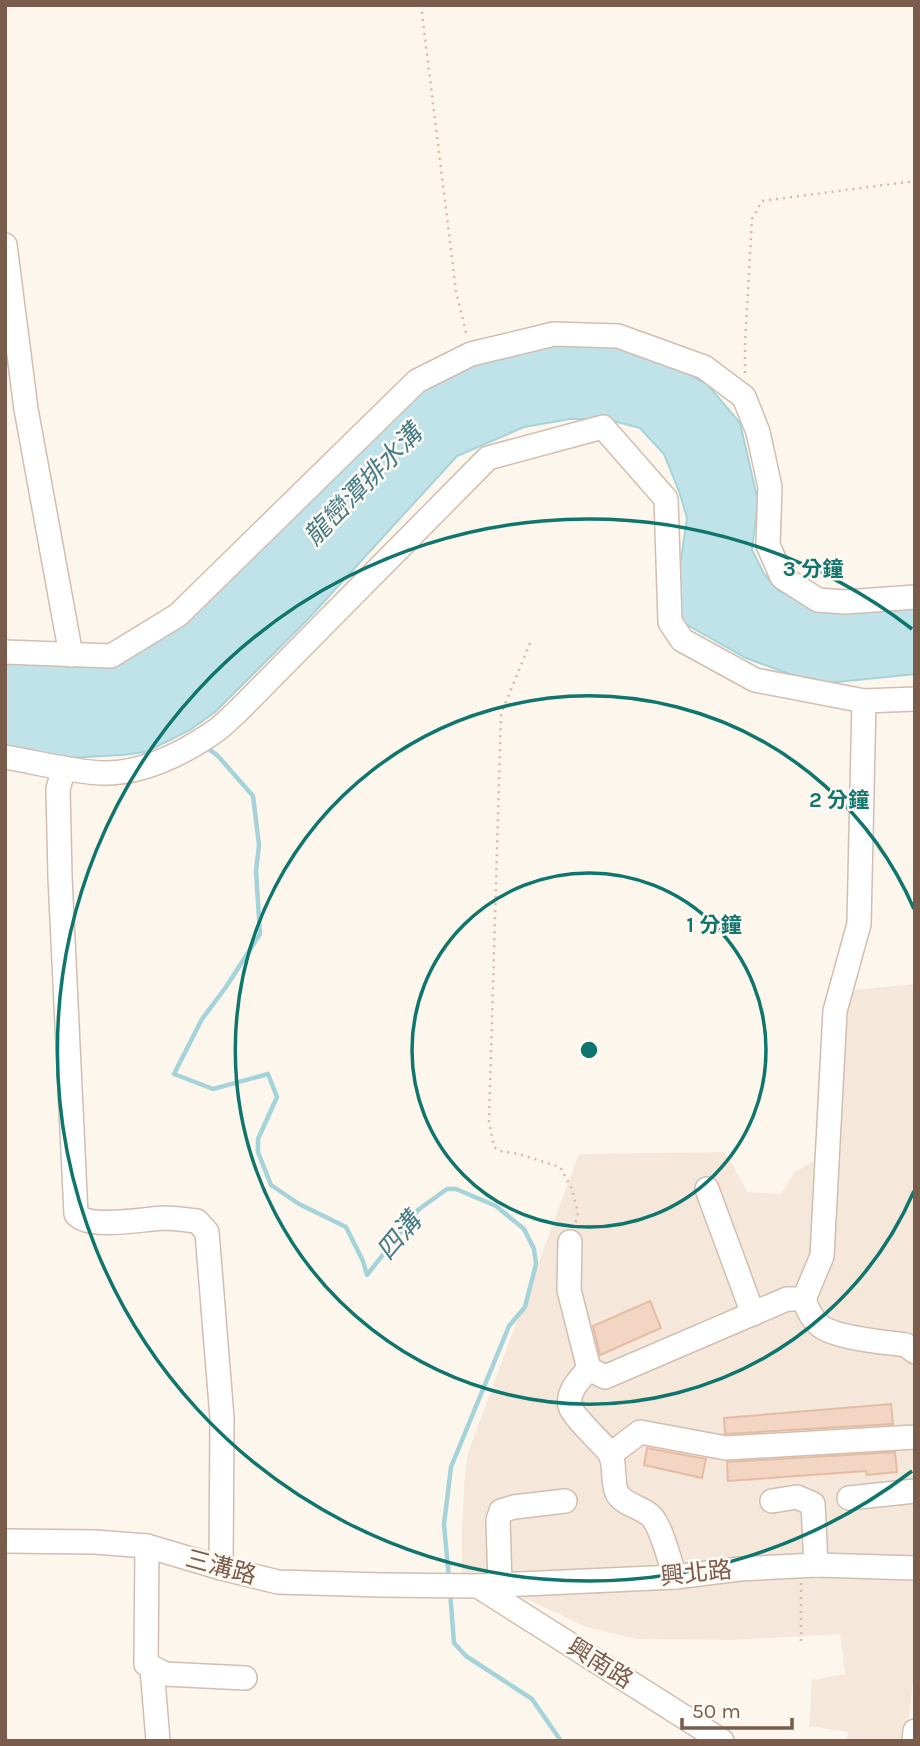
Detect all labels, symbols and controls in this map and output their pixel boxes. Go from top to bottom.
water label: 龍巒潭排水溝 [298,415,431,552]
text: 3 分鐘 [783,557,843,581]
text: 2 分鐘 [809,788,869,812]
text: 1 分鐘 [687,913,741,937]
centre of rings [577,1038,601,1062]
water label: 四溝 [370,1203,430,1266]
street label: 三溝路 [183,1544,259,1590]
street label: 興北路 [659,1555,733,1591]
street label: 興南路 [562,1632,638,1694]
scale bar [682,1686,792,1730]
text: 50 m [692,1699,741,1723]

